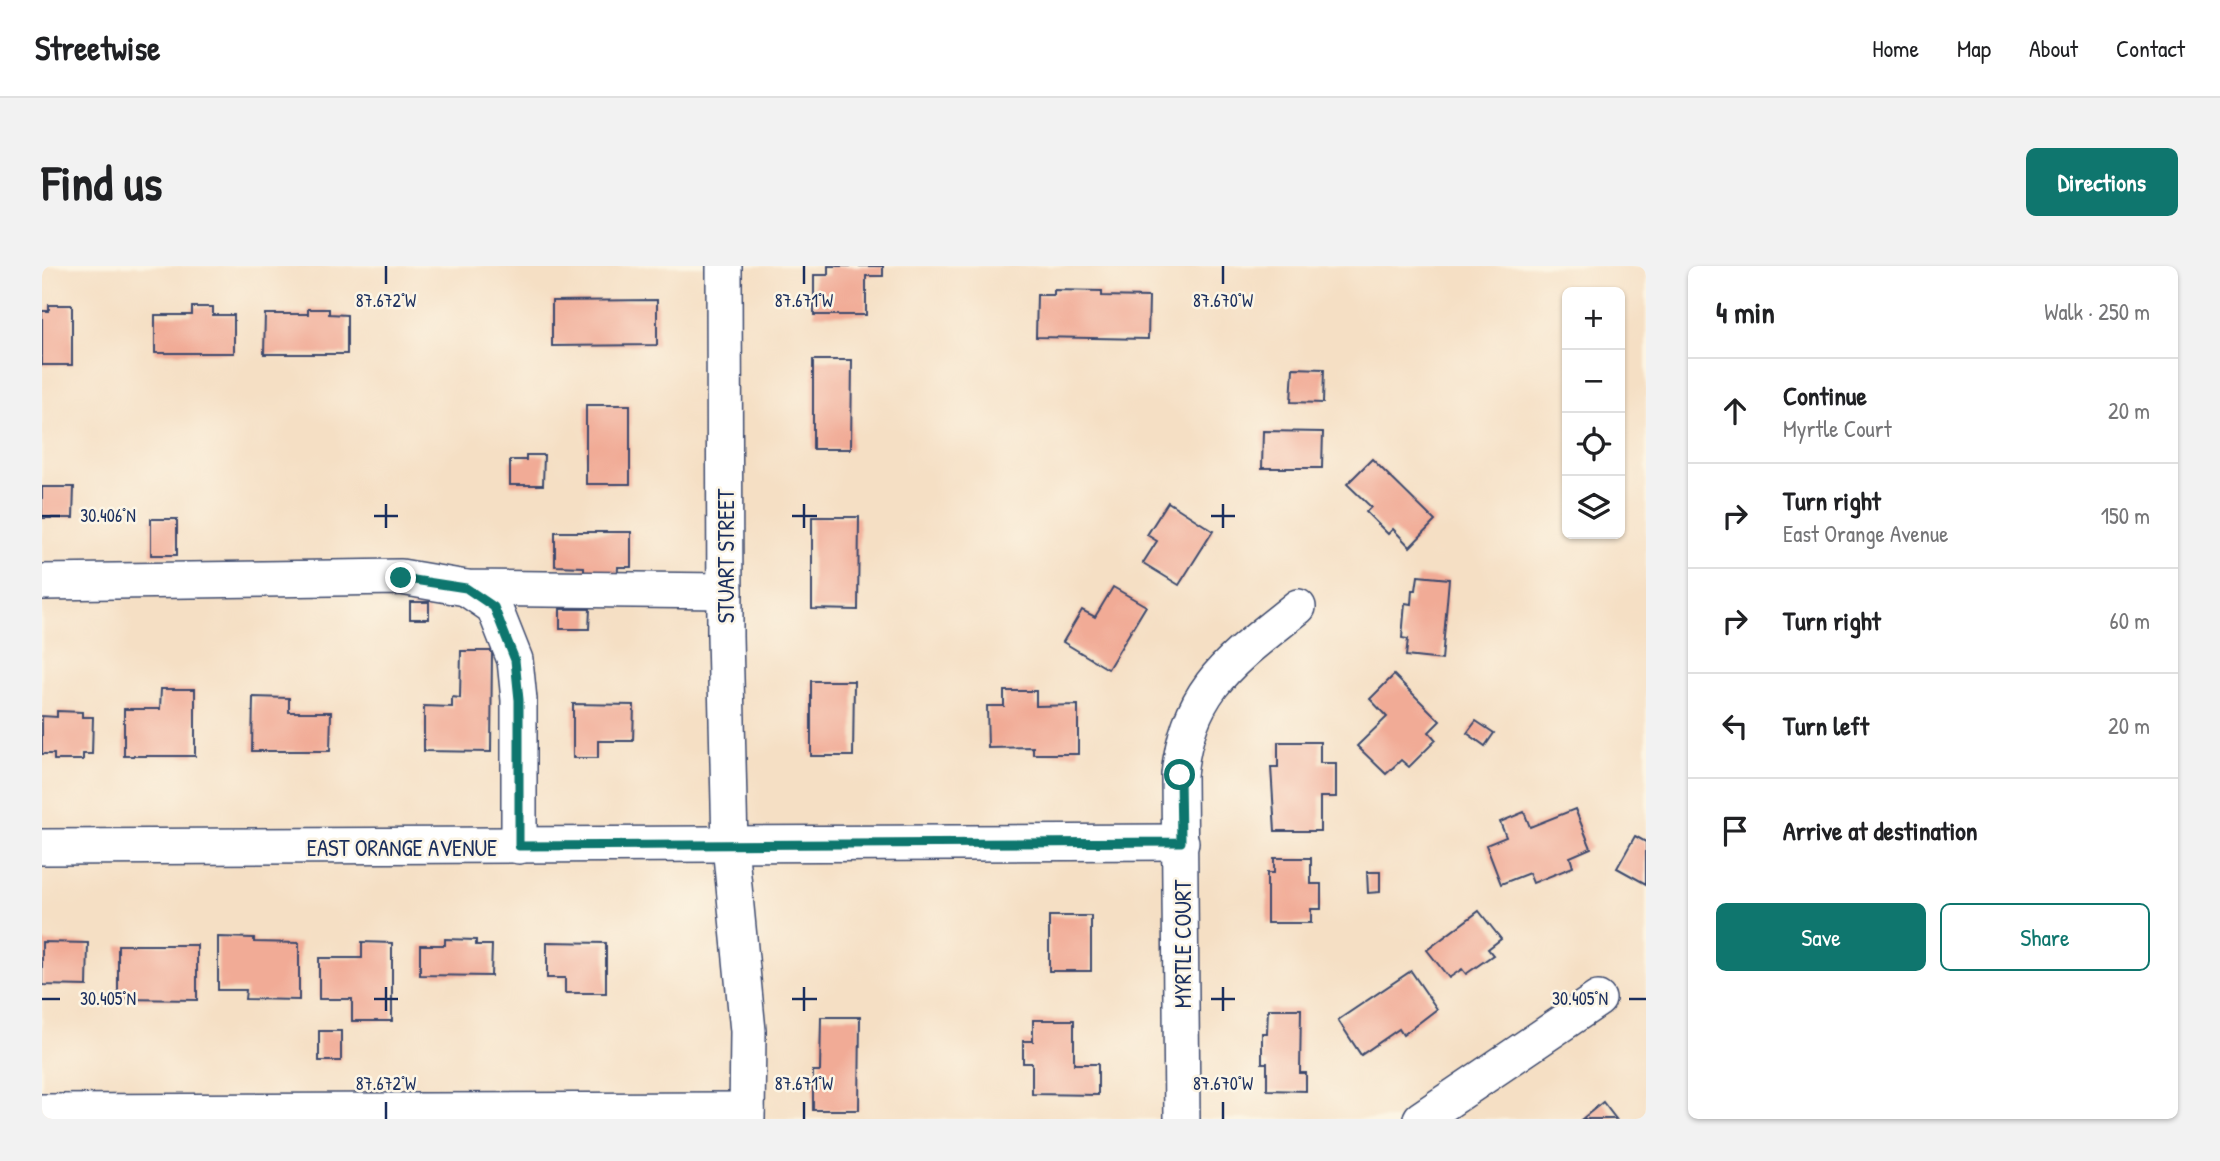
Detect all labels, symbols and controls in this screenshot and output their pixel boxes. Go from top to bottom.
text: Streetwise [35,26,160,70]
text: Home [1872,32,1919,64]
text: Map [1957,32,1991,64]
text: About [2029,32,2078,64]
text: Contact [2116,32,2185,64]
button: Directions [2026,148,2178,216]
text: Find us [42,149,162,215]
map controls [1562,287,1625,539]
button: + [1562,287,1625,350]
text: 87.672°W [356,288,416,313]
text: 87.671°W [775,288,833,313]
text: 87.670°W [1193,288,1253,313]
text: 4 min [1716,292,1775,332]
text: Walk · 250 m [2044,296,2150,327]
button: − [1562,350,1625,413]
text: Continue [1783,378,1867,413]
icon: ahead [1716,392,1754,430]
text: 20 m [2108,395,2150,426]
button: locate [1562,413,1625,476]
text: Myrtle Court [1783,413,1892,444]
button: layers [1562,476,1625,539]
text: Turn right [1783,483,1881,518]
street label: STUART STREET [710,488,741,623]
icon: right [1716,497,1754,535]
text: 150 m [2101,500,2150,531]
text: 30.406°N [80,503,136,528]
text: East Orange Avenue [1783,518,1948,549]
route end [385,562,416,593]
icon: right [1716,602,1754,640]
text: Turn right [1783,603,1881,638]
text: 60 m [2110,605,2150,636]
icon: left [1716,707,1754,745]
text: Turn left [1783,708,1869,743]
text: 20 m [2108,710,2150,741]
route start [1164,759,1195,790]
icon: arrive [1716,812,1754,850]
text: Arrive at destination [1783,813,1978,848]
street label: EAST ORANGE AVENUE [307,832,497,863]
street label: MYRTLE COURT [1167,880,1198,1008]
button: Save [1716,903,1926,971]
button: Share [1940,903,2150,971]
text: 30.405°N [80,986,136,1011]
text: 30.405°N [1552,986,1608,1011]
text: 87.672°W [356,1071,416,1096]
text: 87.671°W [775,1071,833,1096]
text: 87.670°W [1193,1071,1253,1096]

